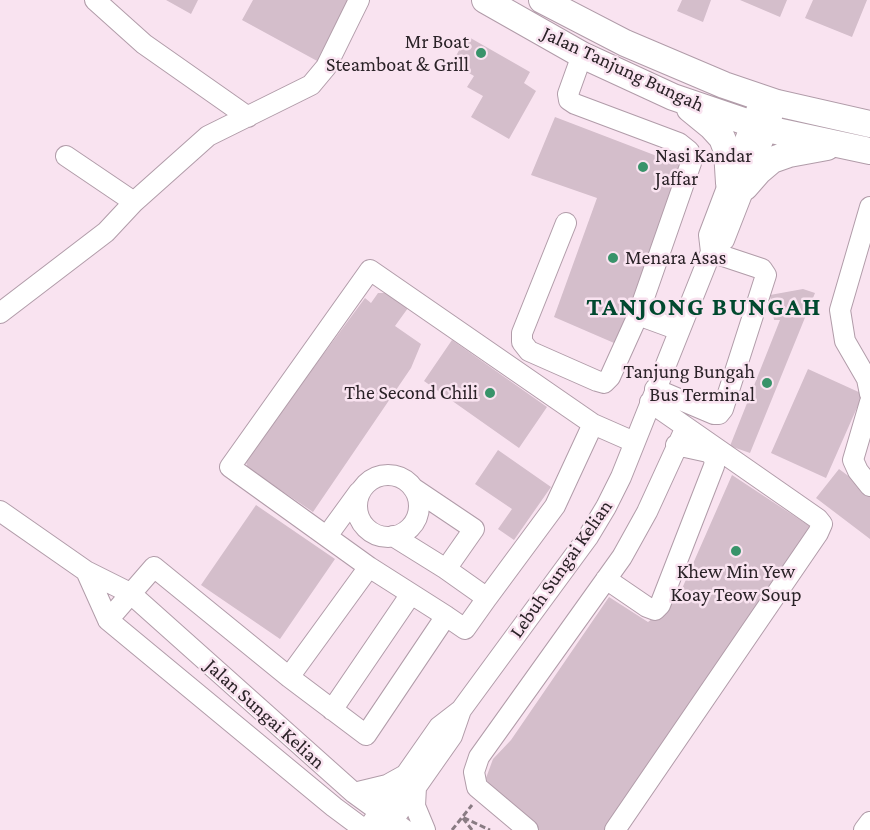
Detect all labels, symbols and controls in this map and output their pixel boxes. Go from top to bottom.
street label: Jalan Tanjung Bungah [538,21,708,117]
place label: Mr Boat Steamboat & Grill [326,30,469,77]
marker: Mr Boat Steamboat & Grill [474,46,488,60]
place label: Nasi Kandar Jaffar [655,144,752,191]
marker: Nasi Kandar Jaffar [636,160,650,174]
place label: Menara Asas [625,246,726,270]
marker: Menara Asas [606,251,620,265]
district label: TANJONG BUNGAH [586,291,822,323]
place label: Tanjung Bungah Bus Terminal [623,360,755,407]
marker: Tanjung Bungah Bus Terminal [760,376,774,390]
place label: The Second Chili [344,381,478,405]
marker: The Second Chili [483,386,497,400]
street label: Lebuh Sungai Kelian [504,495,618,643]
marker: Khew Min Yew Koay Teow Soup [729,544,743,558]
place label: Khew Min Yew Koay Teow Soup [671,560,801,607]
street label: Jalan Sungai Kelian [200,654,330,774]

